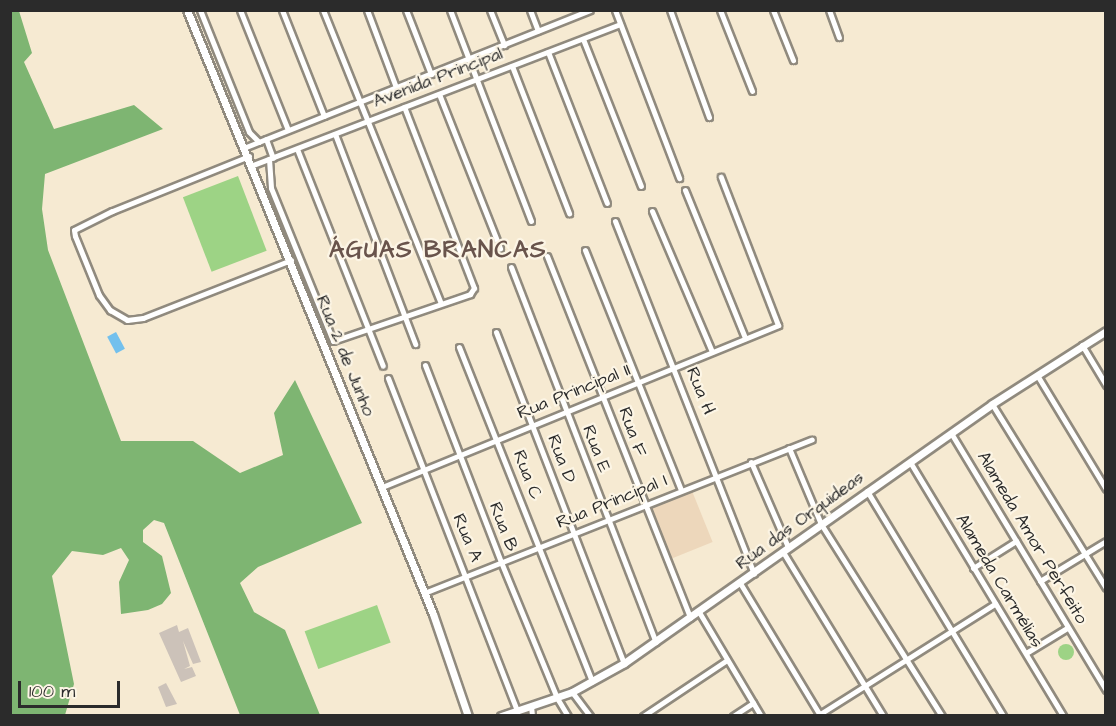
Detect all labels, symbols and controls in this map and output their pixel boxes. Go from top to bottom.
street label: Avenida Principal [370,43,506,113]
district label: ÁGUAS BRANCAS [329,237,547,265]
street label: Rua 2 de Junho [311,292,379,420]
street label: Rua Principal II [514,359,634,425]
street label: Rua H [681,364,719,418]
street label: Rua F [613,404,651,460]
street label: Rua E [577,422,615,476]
street label: Rua D [542,432,580,486]
street label: Rua C [508,447,546,503]
street label: Alameda Amor Perfeito [972,448,1092,628]
street label: Rua das Orquideas [732,467,868,575]
street label: Rua Principal I [553,470,671,534]
street label: Rua B [484,499,522,555]
street label: Alameda Carmélias [951,510,1047,652]
street label: Rua A [447,511,487,565]
scale bar [21,669,123,707]
text: 100 m [29,679,75,704]

